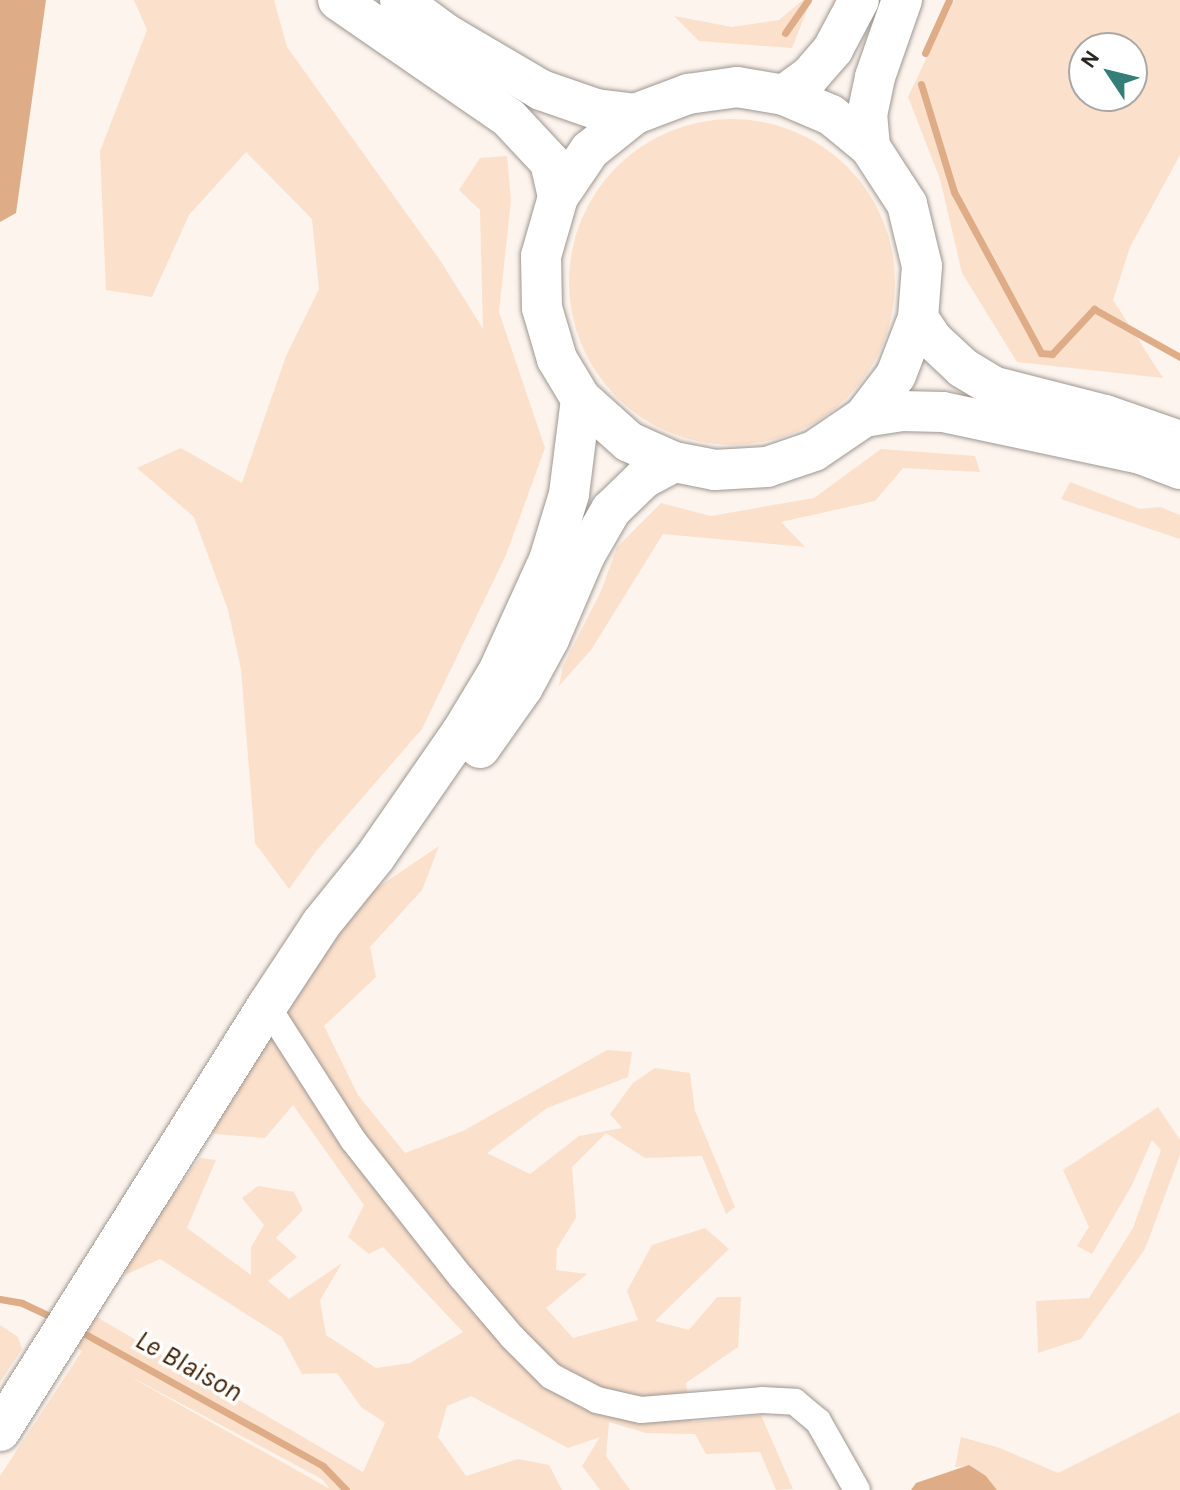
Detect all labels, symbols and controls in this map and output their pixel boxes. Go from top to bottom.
north arrow [1068,32,1148,112]
text: N [1075,45,1105,73]
water label: Le Blaison [130,1323,248,1409]

